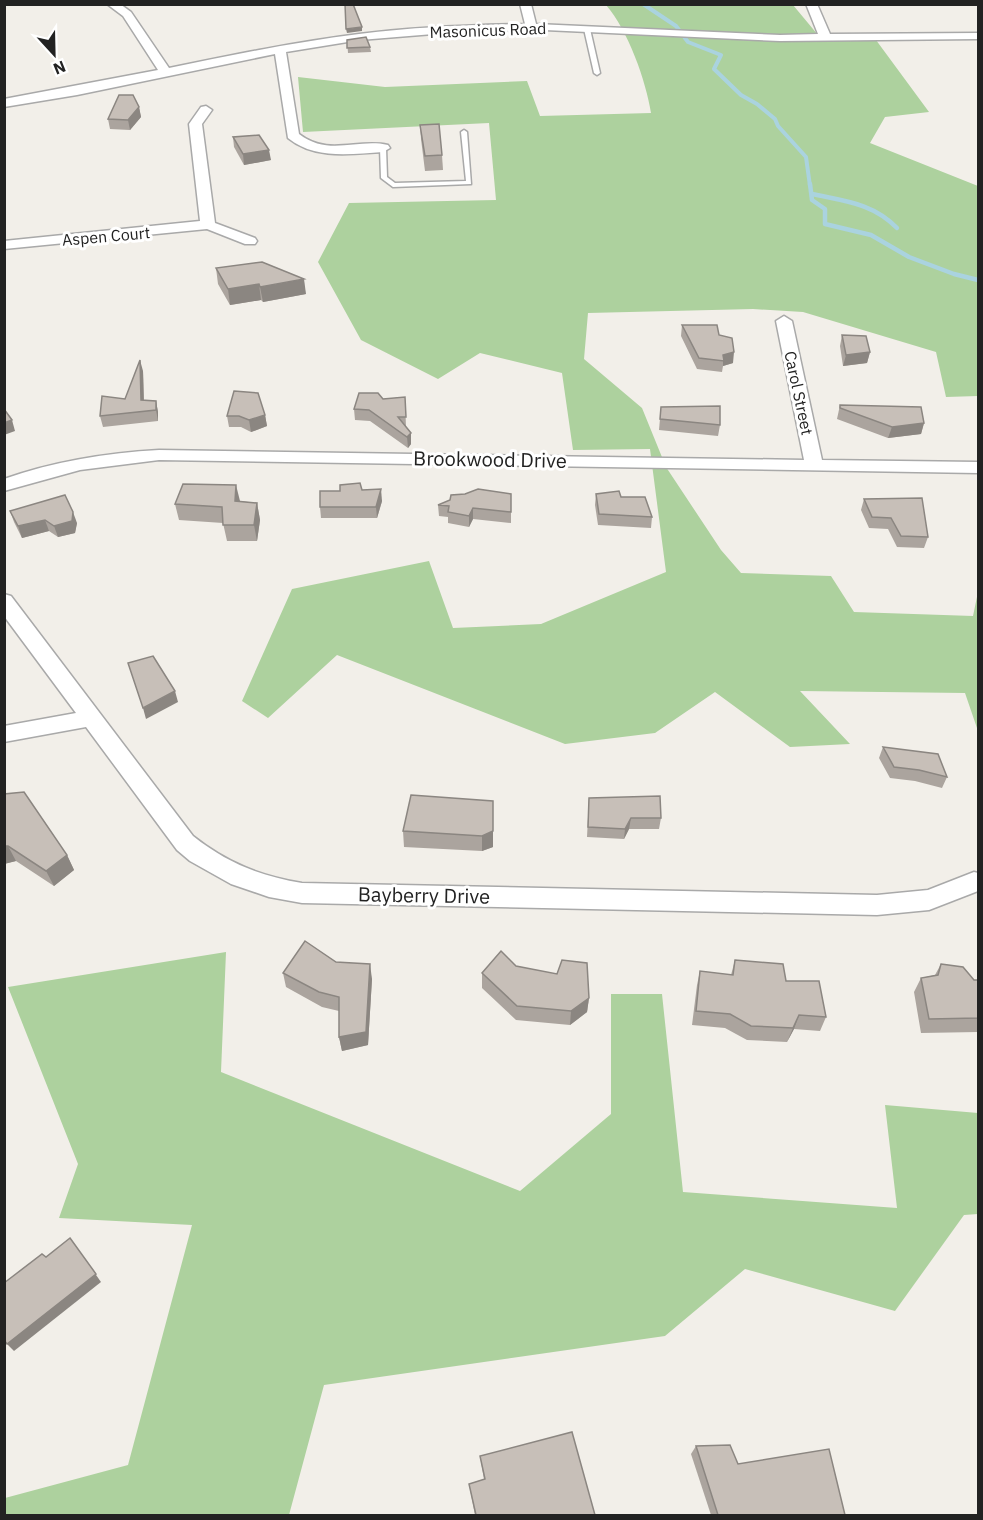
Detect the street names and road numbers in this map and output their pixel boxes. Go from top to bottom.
street label: Masonicus Road [429,18,547,42]
street label: Aspen Court [61,222,151,250]
street label: Carol Street [780,349,818,437]
street label: Brookwood Drive [413,444,567,474]
street label: Bayberry Drive [358,880,490,910]

